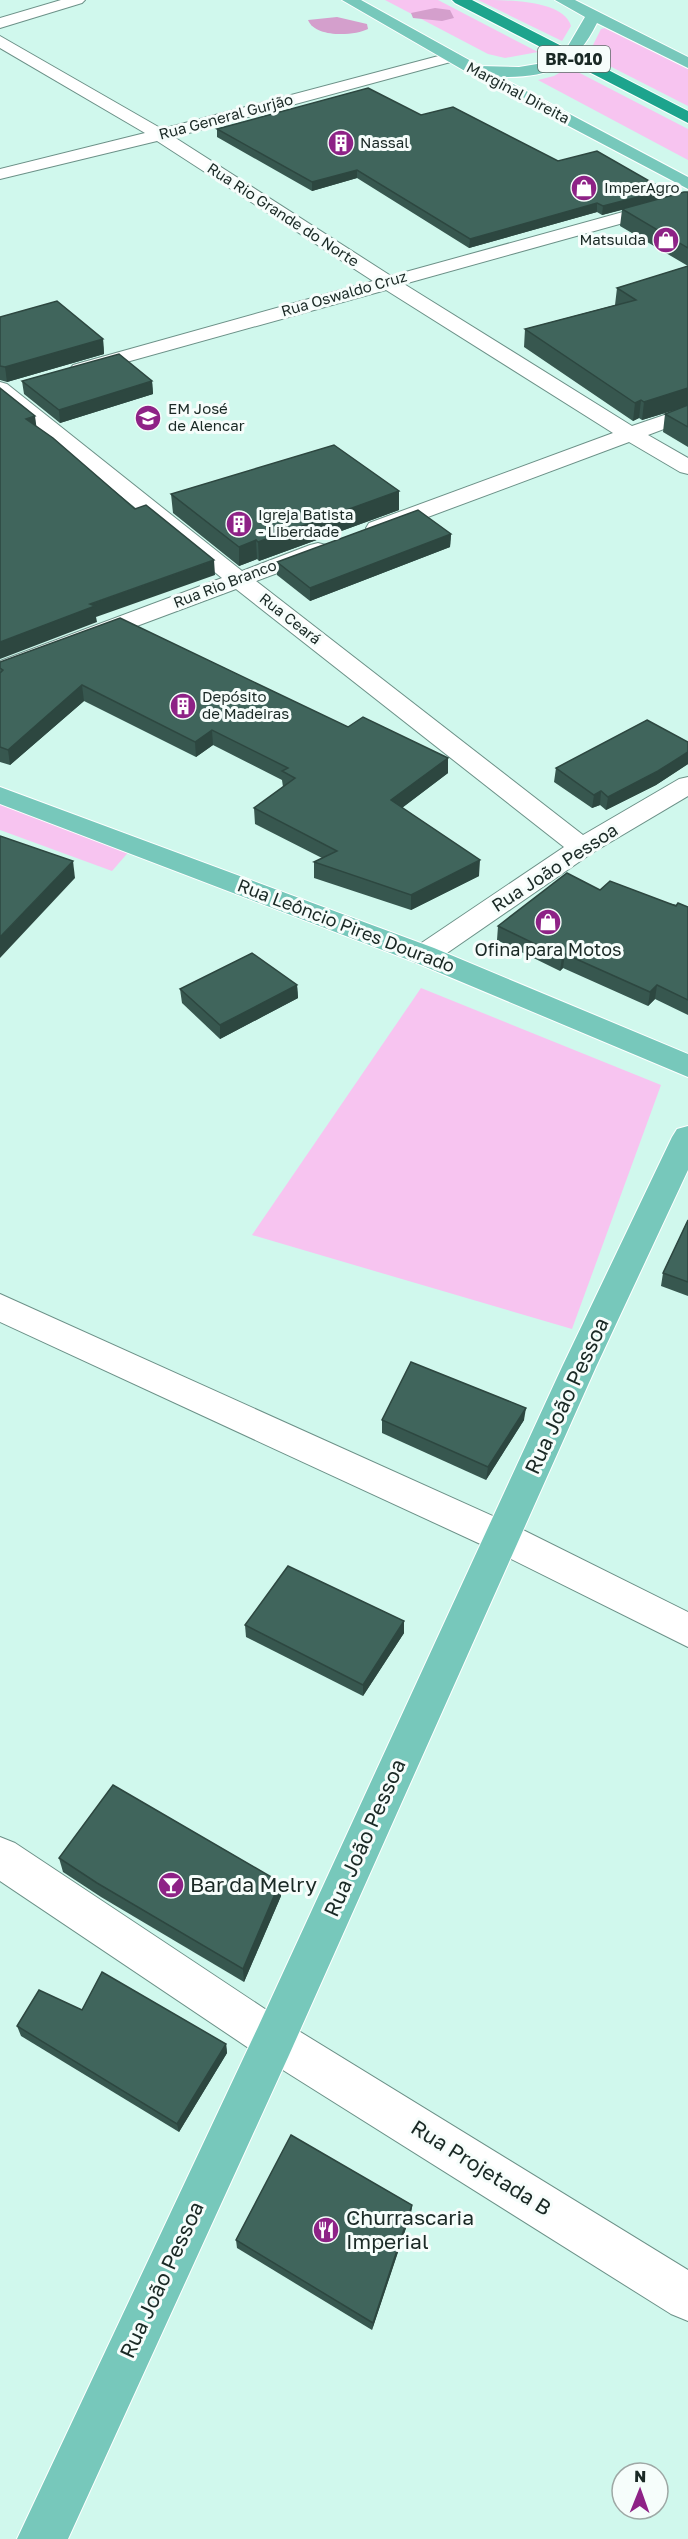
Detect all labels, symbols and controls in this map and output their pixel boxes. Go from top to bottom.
road number: BR-010 [538,46,610,72]
street label: Marginal Direita [464,57,573,127]
street label: Rua General Gurjão [157,89,295,143]
building icon: Nassal [326,128,356,158]
place label: Nassal [360,133,409,151]
street label: Rua Rio Grande do Norte [204,158,363,270]
shop icon: ImperAgro [569,173,599,203]
place label: ImperAgro [604,178,680,196]
shop icon: Matsulda [651,225,681,255]
place label: Matsulda [579,230,646,248]
street label: Rua Oswaldo Cruz [279,266,409,320]
place label: EM José de Alencar [168,399,245,434]
school or university icon: EM José de Alencar [133,403,163,433]
place label: Igreja Batista - Liberdade [258,505,353,540]
building icon: Igreja Batista - Liberdade [224,509,254,539]
street label: Rua Rio Branco [171,555,279,611]
street label: Rua Ceará [256,589,325,648]
place label: Depósito de Madeiras [202,687,289,722]
building icon: Depósito de Madeiras [168,691,198,721]
street label: Rua João Pessoa [487,818,622,916]
street label: Rua Leôncio Pires Dourado [235,873,458,977]
shop icon: Ofina para Motos [533,907,563,937]
place label: Ofina para Motos [474,938,622,960]
street label: Rua João Pessoa [518,1313,614,1478]
street label: Rua João Pessoa [318,1755,411,1921]
bar icon: Bar da Melry [156,1870,186,1900]
place label: Bar da Melry [190,1871,317,1897]
street label: Rua Projetada B [407,2114,556,2221]
street label: Rua João Pessoa [113,2197,209,2362]
place label: Churrascaria Imperial [346,2204,474,2254]
restaurant icon: Churrascaria Imperial [311,2215,341,2245]
north arrow [610,2461,670,2521]
text: N [634,2466,647,2486]

